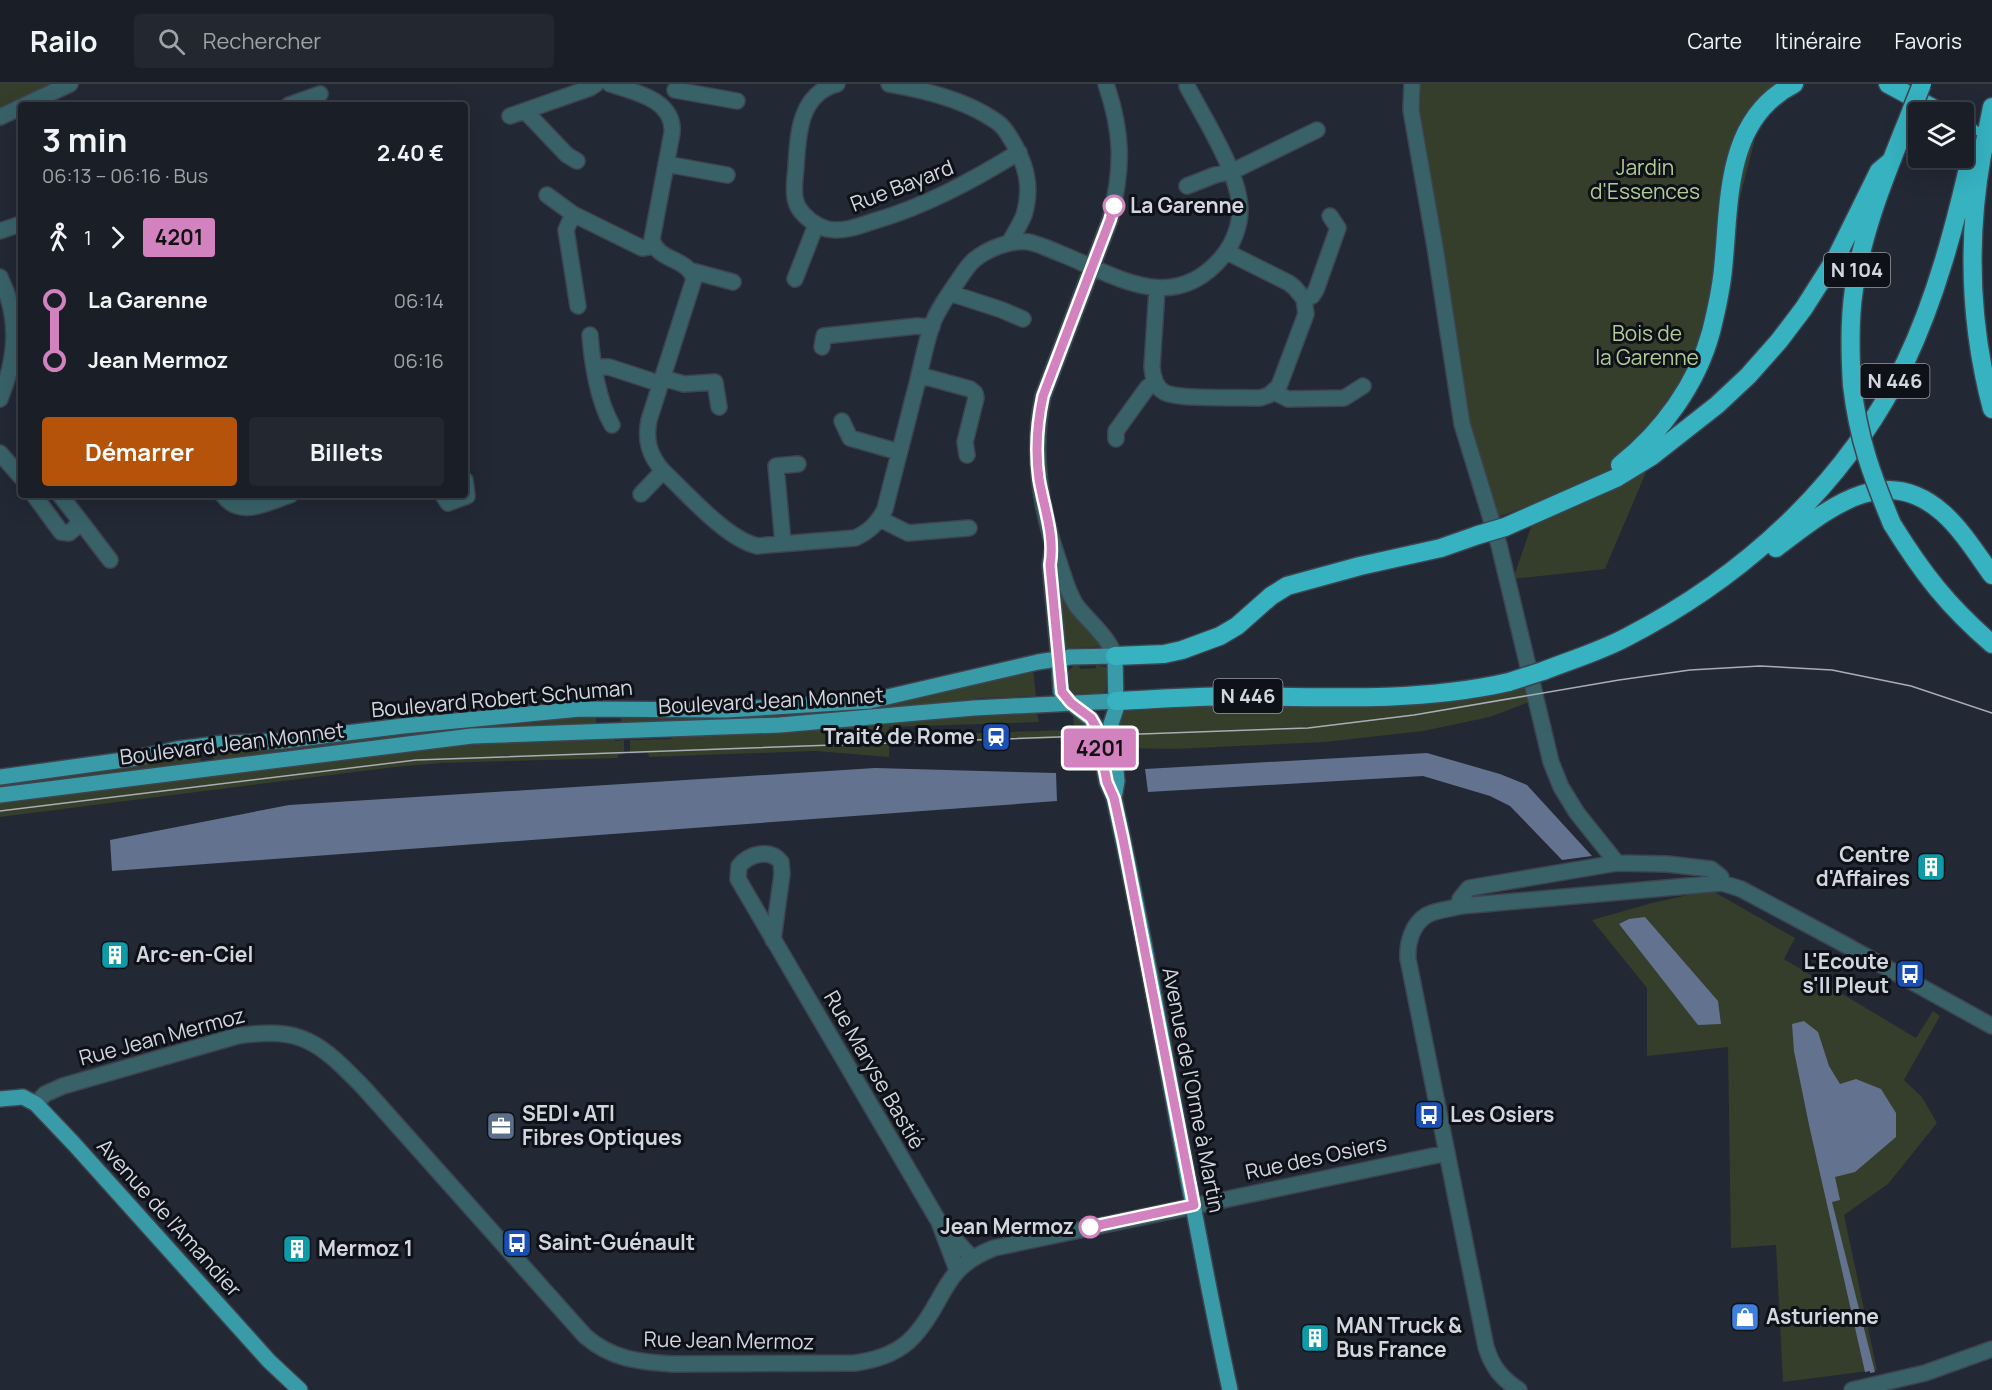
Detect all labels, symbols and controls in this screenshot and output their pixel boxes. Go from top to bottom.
search box [134,14,554,68]
text: Railo [30,22,98,60]
icon: search [155,25,188,58]
text: Rechercher [203,26,321,56]
text: Carte [1688,27,1742,55]
text: Itinéraire [1775,27,1861,55]
text: Favoris [1894,27,1962,55]
map controls [1908,102,1974,168]
button: layers [1908,102,1974,168]
text: 3 min [42,117,127,162]
text: 2.40 € [377,138,444,168]
street label: Rue Bayard [846,153,957,218]
park label: Jardin d'Essences [1590,153,1700,205]
text: 06:13 – 06:16 · Bus [42,162,208,189]
place label: La Garenne [1130,191,1244,219]
marker: La Garenne [1103,195,1125,217]
icon: walk [42,221,75,254]
icon: forward [101,221,134,254]
text: 4201 [155,223,203,251]
text: 1 [84,224,92,251]
road number: N 104 [1824,253,1890,287]
text: La Garenne [88,285,208,315]
text: 06:14 [394,287,444,314]
park label: Bois de la Garenne [1595,319,1699,371]
text: Jean Mermoz [88,345,228,375]
text: 06:16 [393,347,444,374]
road number: N 446 [1860,364,1930,398]
button: Démarrer [42,417,237,486]
button: Billets [249,417,444,486]
street label: Boulevard Robert Schuman [370,673,634,723]
road number: N 446 [1214,679,1282,713]
street label: Boulevard Jean Monnet [657,680,885,720]
street label: Boulevard Jean Monnet [118,715,346,771]
station icon: Traité de Rome [980,721,1012,753]
place label: Traité de Rome [823,722,975,750]
line badge: 4201 [1058,728,1142,768]
text: 4201 [1076,734,1124,762]
place label: Centre d'Affaires [1816,840,1910,892]
building icon: Centre d'Affaires [1915,851,1947,883]
building icon: Arc-en-Ciel [99,939,131,971]
place label: Arc-en-Ciel [136,940,253,968]
place label: L'Ecoute s'Il Pleut [1802,947,1889,999]
bus stop icon: L'Ecoute s'Il Pleut [1894,958,1926,990]
street label: Avenue de l'Orme à Martin [1156,965,1232,1215]
street label: Rue Maryse Bastié [818,985,932,1154]
street label: Rue Jean Mermoz [76,1000,248,1072]
place label: SEDI•ATI Fibres Optiques [522,1099,682,1151]
bus stop icon: Les Osiers [1413,1099,1445,1131]
place label: Les Osiers [1450,1100,1554,1128]
office icon: SEDI•ATI Fibres Optiques [485,1110,517,1142]
street label: Rue des Osiers [1243,1128,1389,1186]
street label: Avenue de l'Amandier [91,1132,249,1303]
place label: Jean Mermoz [940,1212,1074,1240]
marker: Jean Mermoz [1079,1216,1101,1238]
bus stop icon: Saint-Guénault [501,1227,533,1259]
place label: Saint-Guénault [538,1228,695,1256]
building icon: Mermoz 1 [281,1233,313,1265]
place label: Mermoz 1 [318,1234,413,1262]
shop icon: Asturienne [1729,1301,1761,1333]
place label: Asturienne [1766,1302,1879,1330]
place label: MAN Truck & Bus France [1336,1311,1462,1363]
building icon: MAN Truck & Bus France [1299,1322,1331,1354]
street label: Rue Jean Mermoz [643,1325,815,1355]

